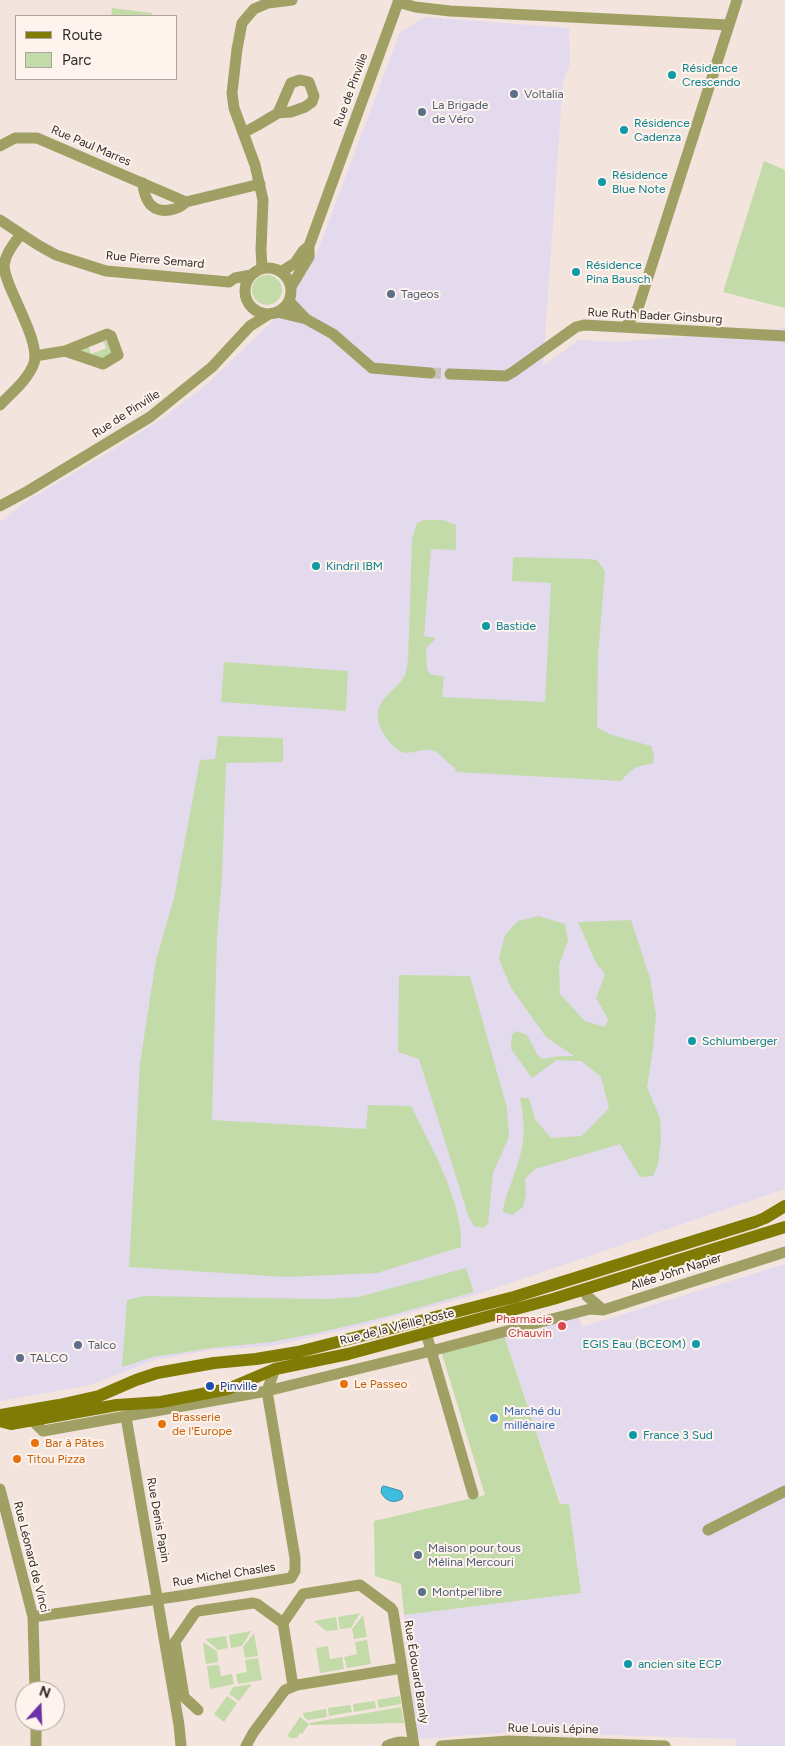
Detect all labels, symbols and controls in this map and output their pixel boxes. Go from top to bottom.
legend [15,15,178,80]
text: Route [62,26,102,44]
text: Parc [62,51,91,69]
street label: Rue de Pinville [331,51,371,129]
place label: Résidence Crescendo [682,61,741,89]
marker: Résidence Crescendo [666,69,678,81]
place label: Voltalia [524,87,564,101]
marker: Voltalia [508,88,520,100]
place label: La Brigade de Véro [432,98,488,126]
marker: La Brigade de Véro [416,106,428,118]
place label: Résidence Cadenza [634,116,690,144]
street label: Rue Paul Marres [49,123,133,169]
marker: Résidence Cadenza [618,124,630,136]
place label: Résidence Blue Note [612,168,668,196]
marker: Résidence Blue Note [596,176,608,188]
street label: Rue Pierre Semard [105,249,205,271]
place label: Résidence Pina Bausch [586,258,650,286]
marker: Résidence Pina Bausch [570,266,582,278]
place label: Tageos [401,287,439,301]
marker: Tageos [385,288,397,300]
street label: Rue Ruth Bader Ginsburg [587,305,723,327]
street label: Rue de Pinville [90,387,162,441]
place label: Kindril IBM [326,559,383,573]
marker: Kindril IBM [310,560,322,572]
place label: Bastide [496,619,536,633]
marker: Bastide [480,620,492,632]
place label: Schlumberger [702,1034,777,1048]
marker: Schlumberger [686,1035,698,1047]
street label: Allée John Napier [629,1250,723,1294]
street label: Rue de la Vieille Poste [338,1306,456,1348]
place label: Pharmacie Chauvin [496,1312,552,1340]
marker: Pharmacie Chauvin [556,1320,568,1332]
place label: EGIS Eau (BCEOM) [583,1337,686,1351]
place label: Talco [88,1338,116,1352]
marker: EGIS Eau (BCEOM) [690,1338,702,1350]
marker: Talco [72,1339,84,1351]
place label: TALCO [30,1351,68,1365]
marker: TALCO [14,1352,26,1364]
place label: Le Passeo [354,1377,407,1391]
marker: Le Passeo [338,1378,350,1390]
place label: Pinville [220,1379,257,1393]
marker: Pinville [204,1380,216,1392]
place label: Marché du millénaire [504,1404,561,1432]
place label: Brasserie de l'Europe [172,1410,232,1438]
marker: Marché du millénaire [488,1412,500,1424]
marker: Brasserie de l'Europe [156,1418,168,1430]
place label: France 3 Sud [643,1428,713,1442]
marker: France 3 Sud [627,1429,639,1441]
place label: Bar à Pâtes [45,1436,104,1450]
marker: Bar à Pâtes [29,1437,41,1449]
place label: Titou Pizza [27,1452,85,1466]
marker: Titou Pizza [11,1453,23,1465]
street label: Rue Denis Papin [143,1476,173,1564]
street label: Rue Léonard de Vinci [10,1500,52,1614]
place label: Maison pour tous Mélina Mercouri [428,1541,521,1569]
marker: Maison pour tous Mélina Mercouri [412,1549,424,1561]
street label: Rue Michel Chasles [172,1560,276,1590]
place label: Montpel'libre [432,1585,502,1599]
marker: Montpel'libre [416,1586,428,1598]
street label: Rue Édouard Branly [401,1619,431,1725]
place label: ancien site ECP [638,1657,721,1671]
marker: ancien site ECP [622,1658,634,1670]
north arrow [15,1681,65,1731]
text: N [37,1683,53,1702]
street label: Rue Louis Lépine [507,1721,599,1737]

